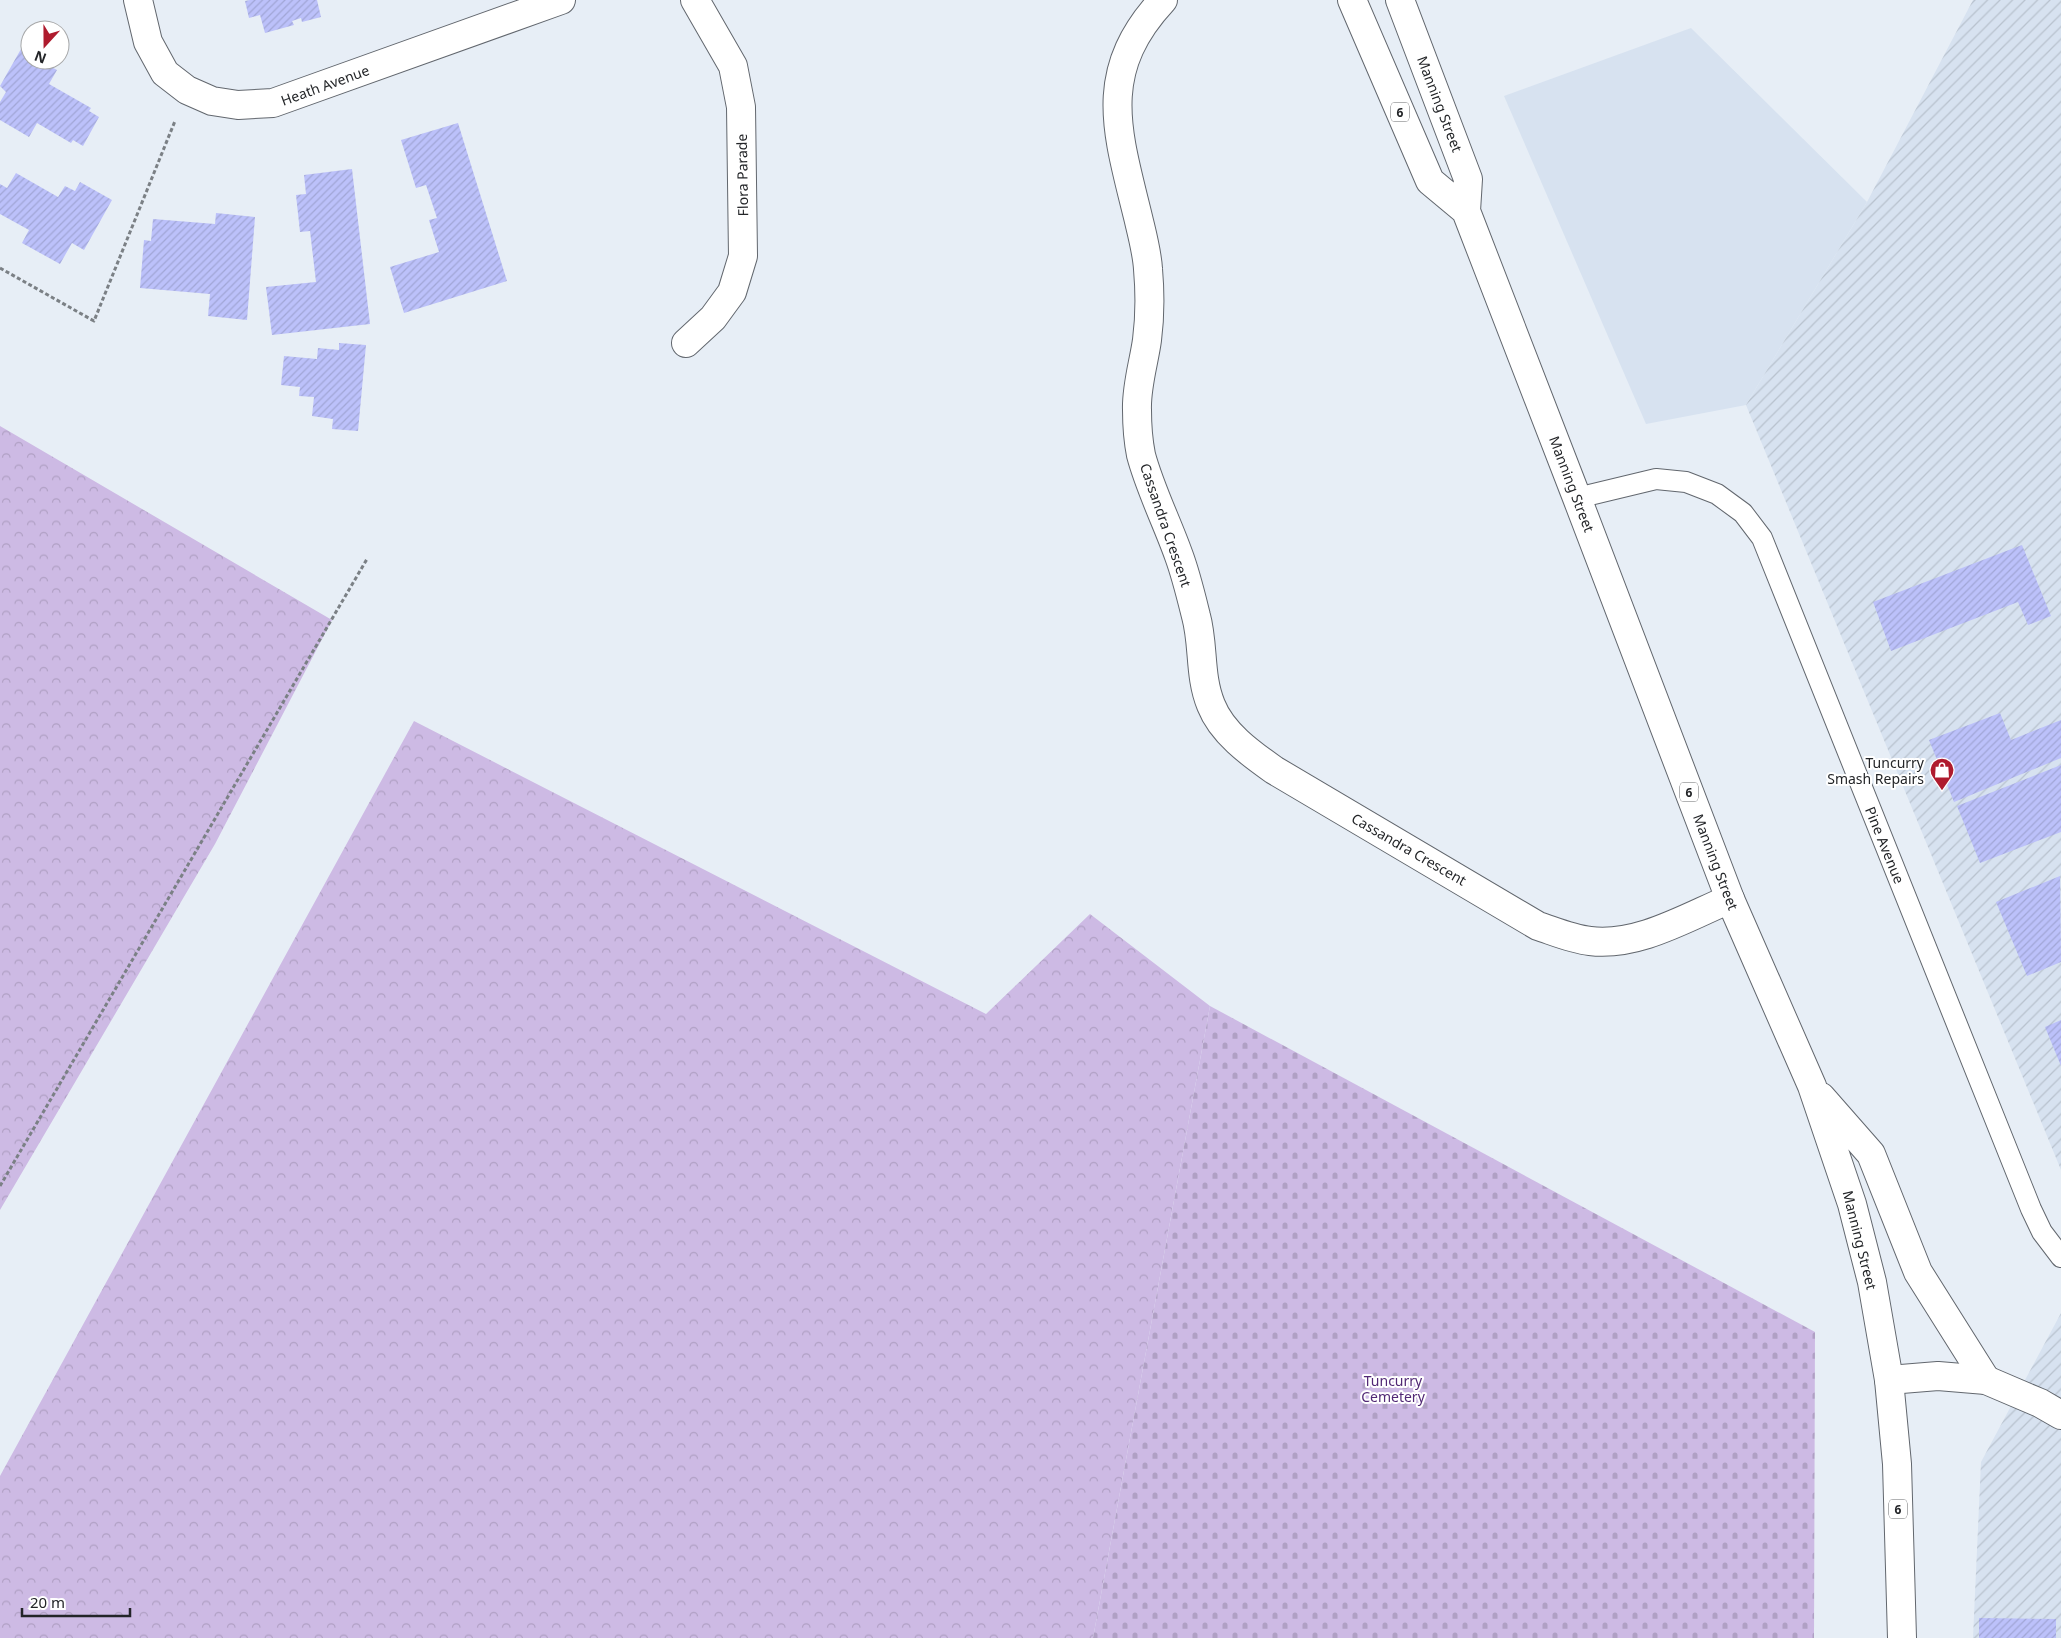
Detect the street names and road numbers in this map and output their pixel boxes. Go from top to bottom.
street label: Manning Street [1413,53,1467,155]
street label: Heath Avenue [278,60,372,110]
road number: 6 [1391,102,1409,121]
street label: Flora Parade [732,133,752,216]
street label: Manning Street [1545,433,1599,535]
street label: Cassandra Crescent [1136,461,1196,589]
road number: 6 [1680,782,1698,802]
street label: Pine Avenue [1861,804,1909,886]
street label: Cassandra Crescent [1348,808,1470,890]
street label: Manning Street [1689,811,1743,913]
street label: Manning Street [1839,1188,1881,1292]
road number: 6 [1889,1500,1907,1518]

